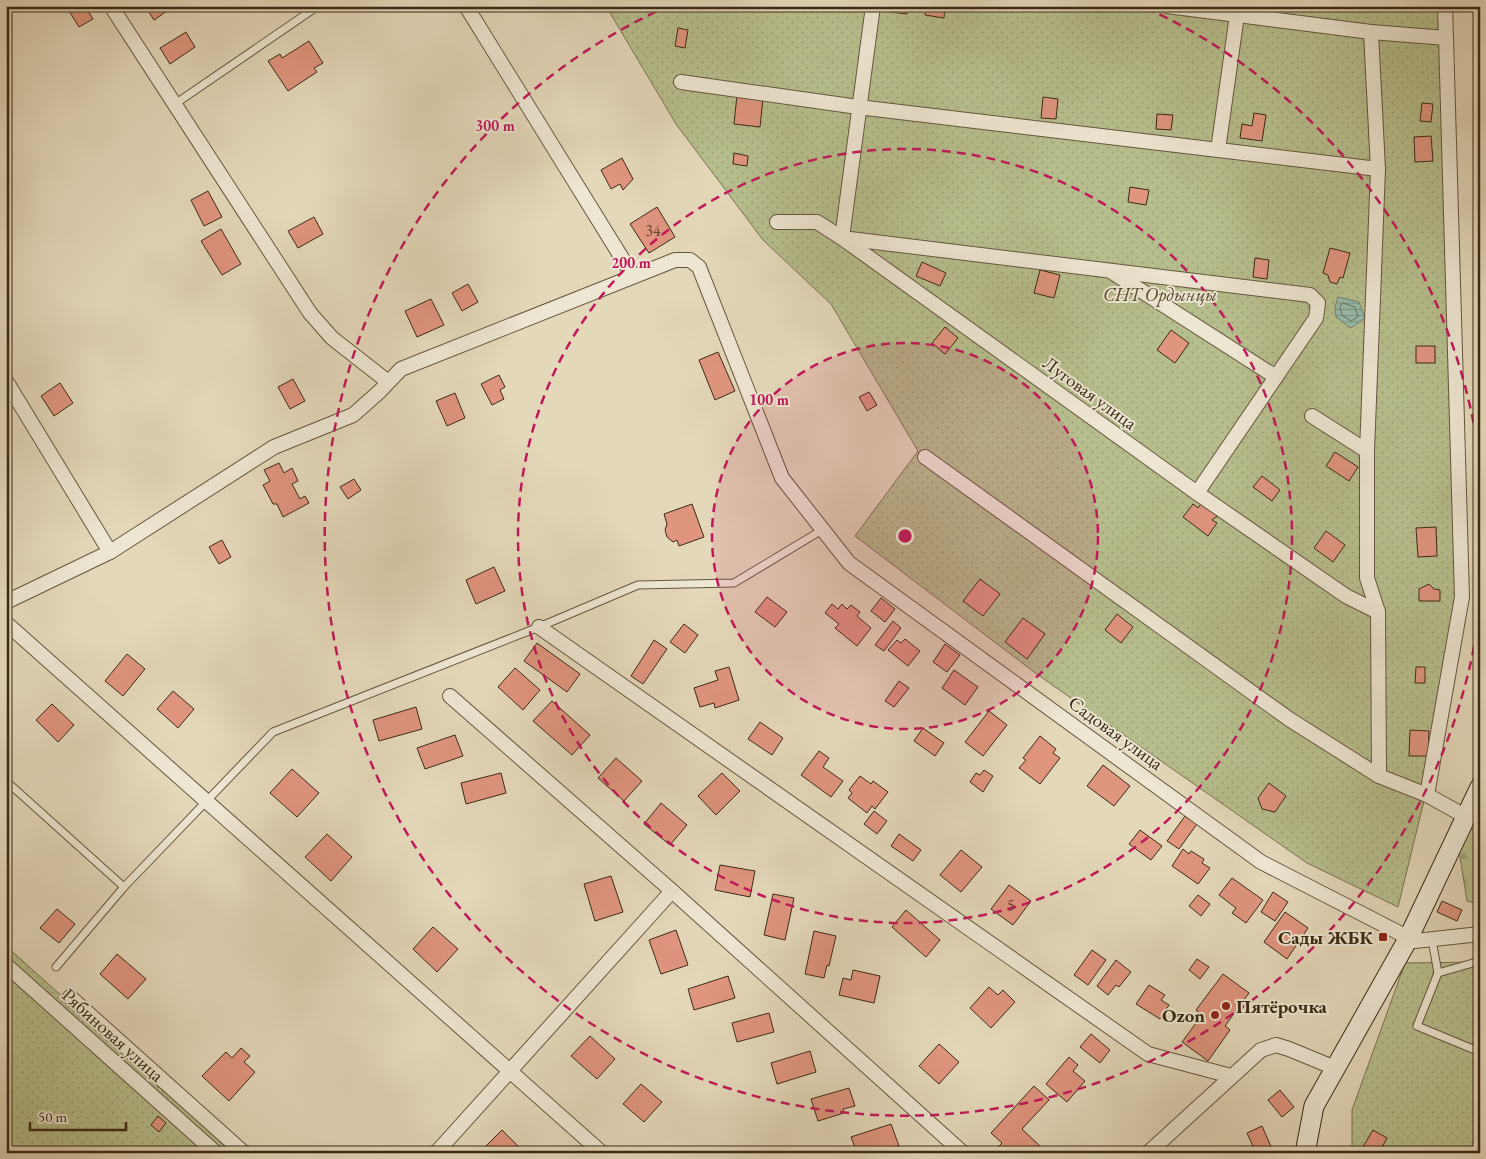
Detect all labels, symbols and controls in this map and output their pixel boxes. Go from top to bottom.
text: 300 m [475,116,515,135]
house number: 34 [645,220,661,241]
text: 200 m [611,253,651,272]
park label: СНТ Ордынцы [1103,282,1217,307]
street label: Луговая улица [1038,350,1142,436]
text: 100 m [749,390,789,409]
centre of rings [896,527,914,545]
street label: Садовая улица [1064,690,1169,776]
house number: 5 [1007,895,1015,916]
place label: Сады ЖБК [1278,925,1374,950]
marker: Сады ЖБК [1377,931,1389,943]
street label: Рябиновая улица [57,983,170,1088]
place label: Пятёрочка [1236,994,1328,1019]
marker: Пятёрочка [1220,1000,1232,1012]
place label: Ozon [1162,1003,1205,1028]
marker: Ozon [1209,1009,1221,1021]
scale bar [30,1099,126,1131]
text: 50 m [38,1107,67,1126]

